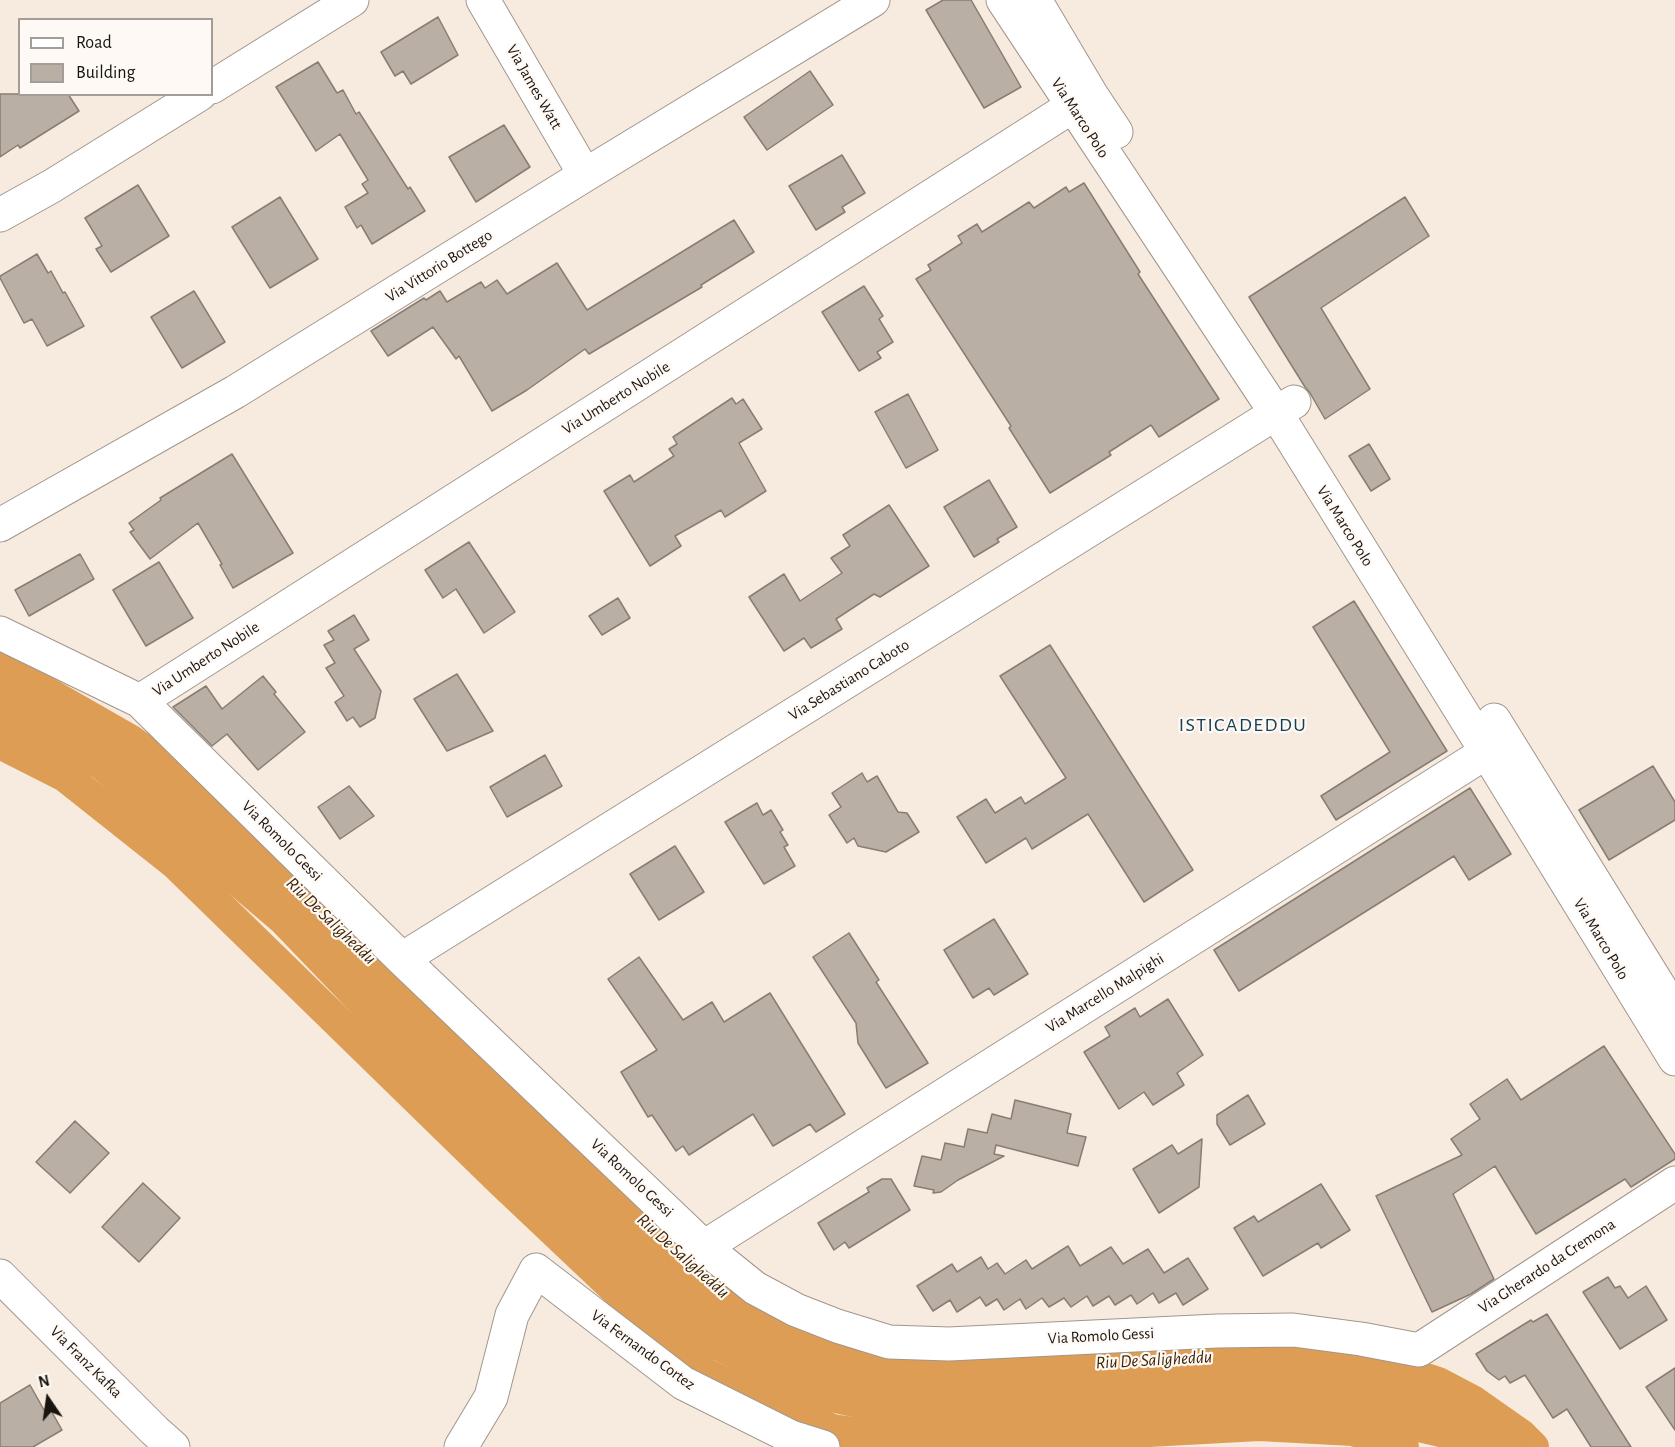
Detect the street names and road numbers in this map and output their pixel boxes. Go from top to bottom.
street label: Via James Watt [502,41,566,133]
street label: Via Marco Polo [1047,74,1113,162]
street label: Via Vittorio Bottego [382,225,496,307]
street label: Via Umberto Nobile [559,357,673,439]
street label: Via Marco Polo [1313,482,1377,570]
street label: Via Umberto Nobile [149,617,263,701]
street label: Via Sebastiano Caboto [785,635,913,725]
street label: Via Romolo Gessi [238,797,326,885]
street label: Via Marco Polo [1569,895,1633,983]
street label: Via Marcello Malpighi [1042,949,1168,1037]
street label: Via Romolo Gessi [587,1135,677,1221]
street label: Via Gherardo da Cremona [1475,1215,1619,1317]
street label: Via Fernando Cortez [587,1306,699,1394]
street label: Via Franz Kafka [46,1322,126,1402]
street label: Via Romolo Gessi [1047,1324,1155,1348]

